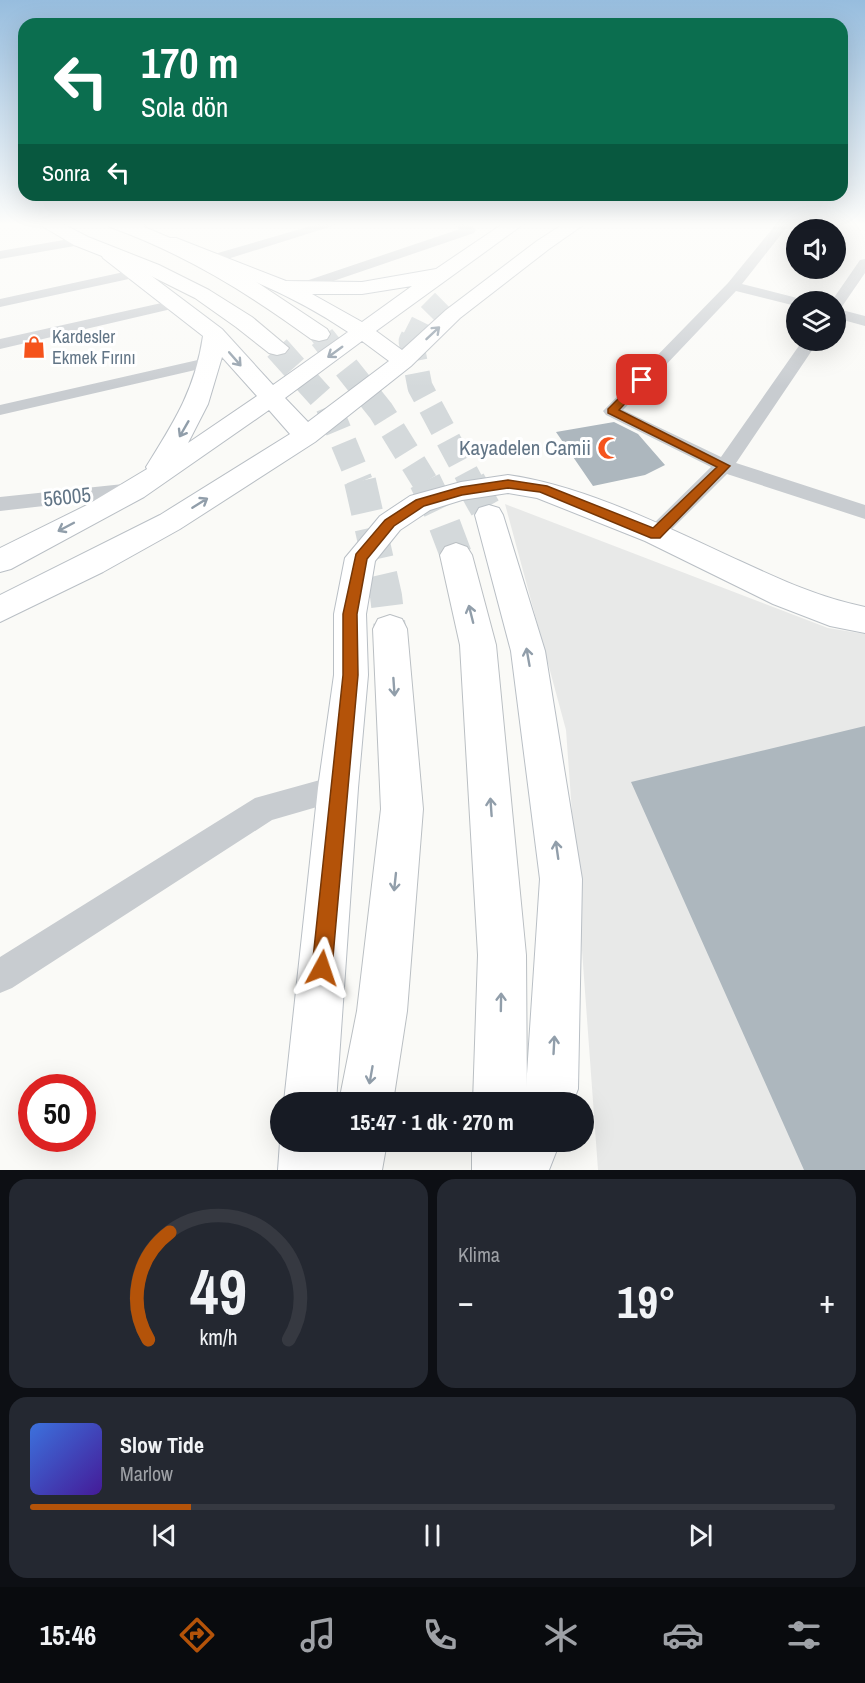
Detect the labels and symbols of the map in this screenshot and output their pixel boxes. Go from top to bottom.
place label: Kardesler Ekmek Fırını [52,324,136,370]
one-way arrow [425,326,440,340]
shop icon: Kardesler Ekmek Fırını [21,334,47,360]
one-way arrow [328,346,344,359]
one-way arrow [228,351,242,366]
pin [616,354,667,405]
one-way arrow [178,420,190,437]
place label: Kayadelen Camii [459,433,591,462]
mosque icon: Kayadelen Camii [596,435,622,461]
street label: 56005 [42,480,92,513]
one-way arrow [191,497,208,509]
one-way arrow [58,521,75,533]
one-way arrow [464,605,476,624]
one-way arrow [522,648,533,668]
one-way arrow [389,677,400,697]
one-way arrow [485,798,496,818]
one-way arrow [551,841,562,861]
one-way arrow [389,871,400,891]
position arrow [290,936,354,1000]
one-way arrow [495,993,507,1013]
one-way arrow [548,1035,559,1055]
one-way arrow [365,1065,376,1085]
speed limit sign: 50 [18,1074,96,1152]

